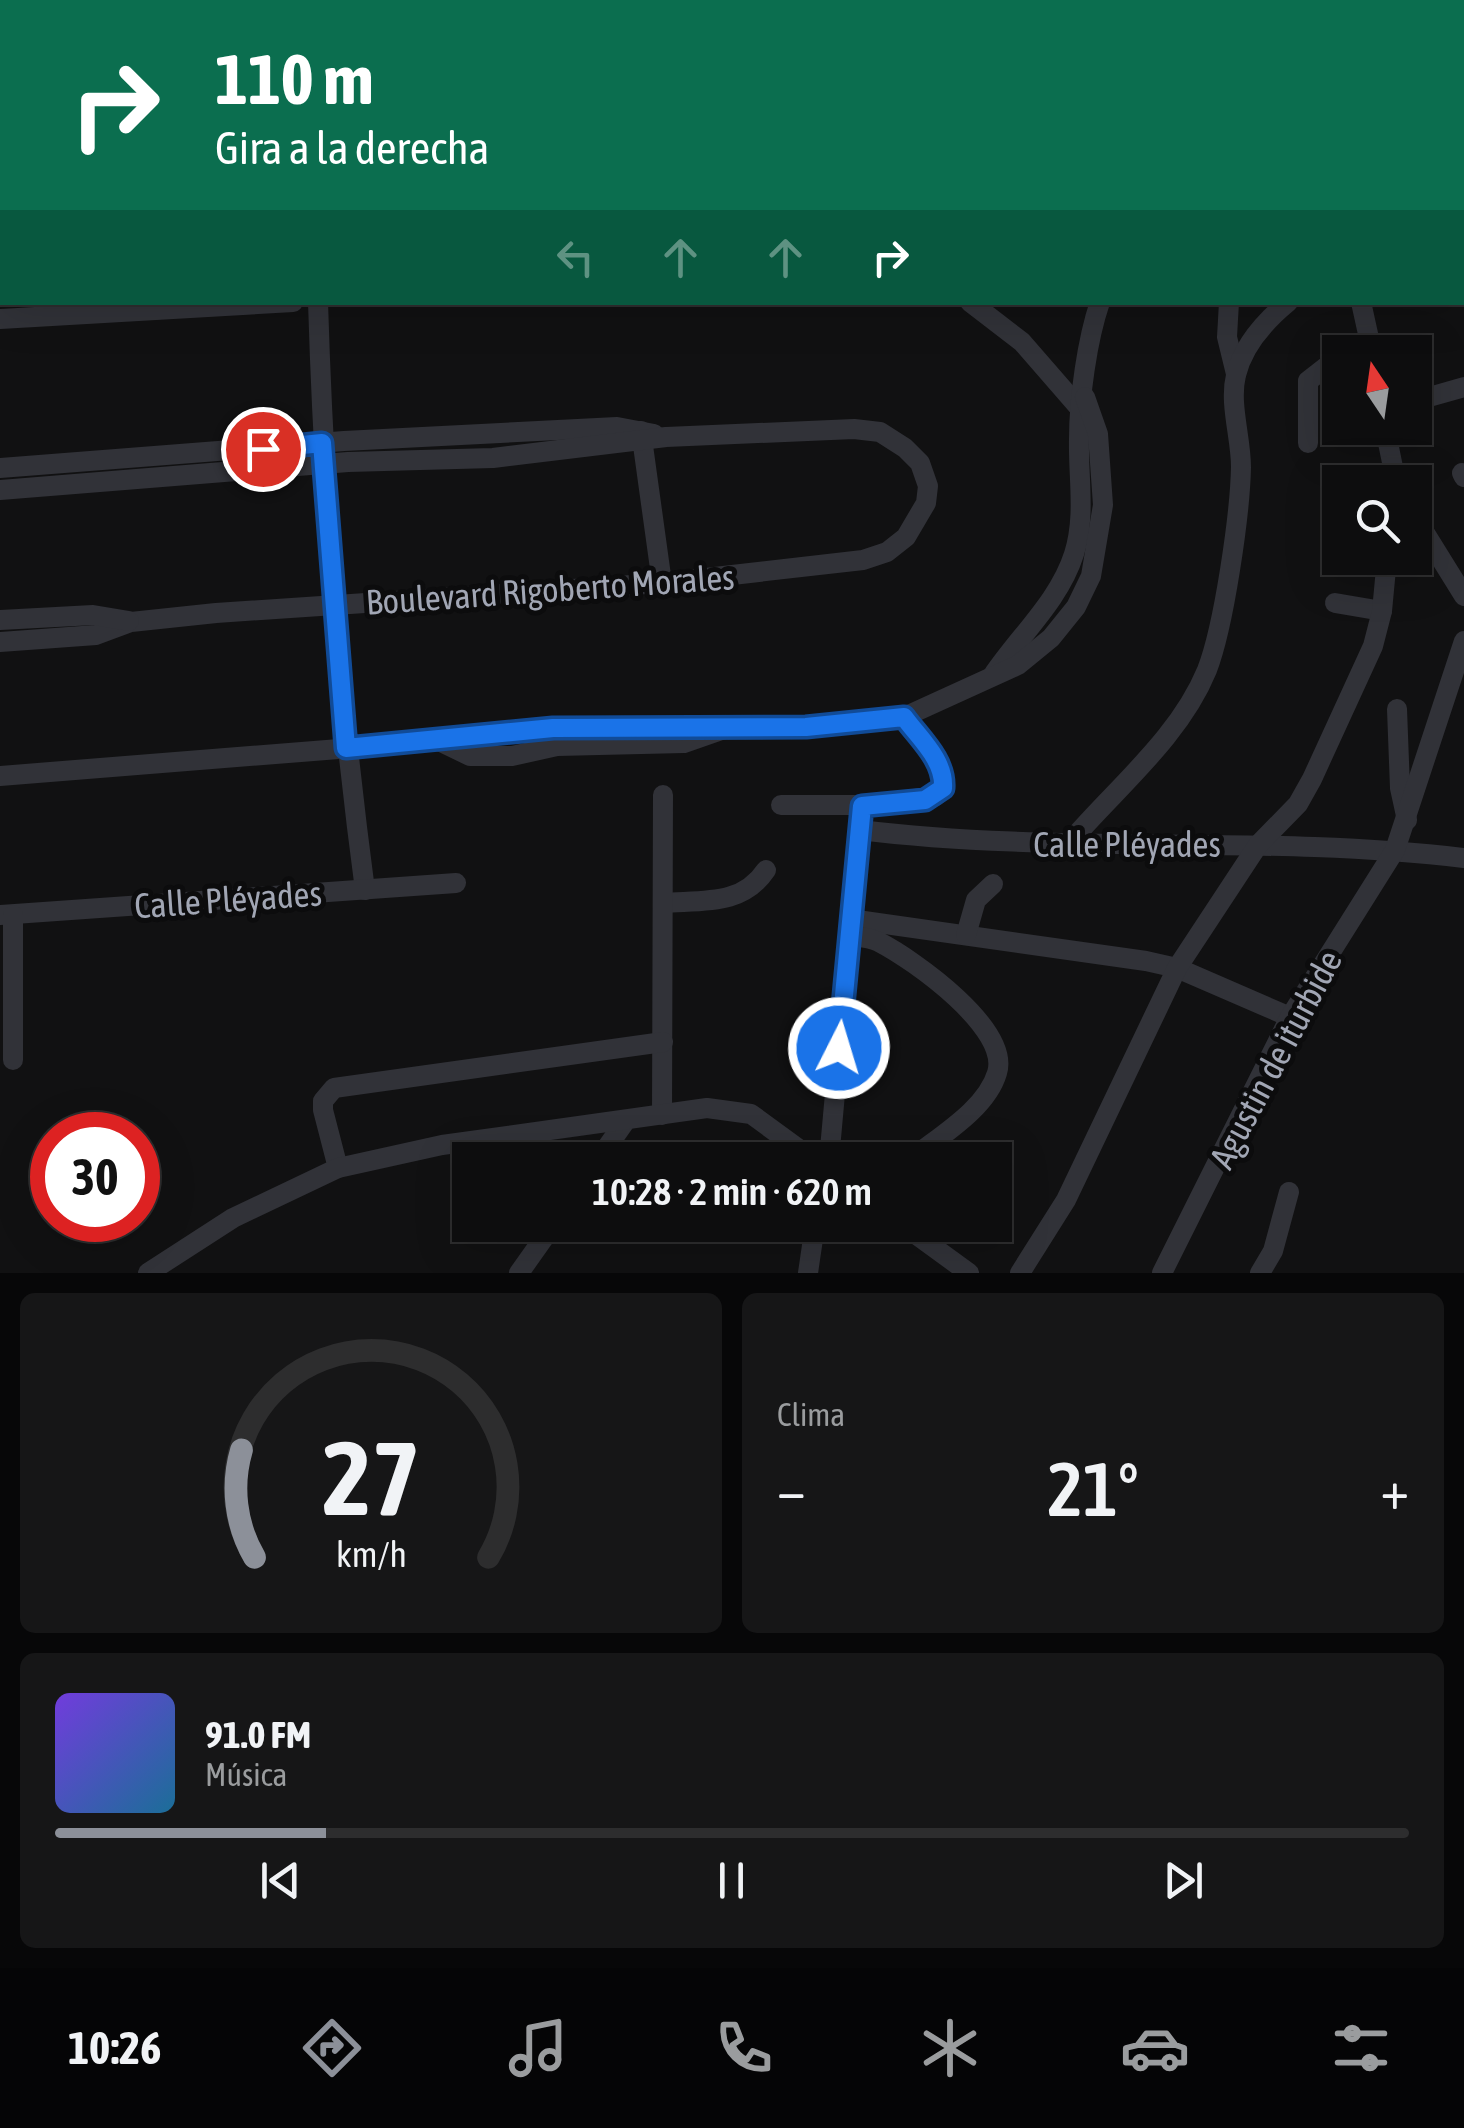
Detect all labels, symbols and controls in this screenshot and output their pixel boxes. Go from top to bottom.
text: 110 m [215,39,374,119]
icon: right [50,40,180,170]
text: Gira a la derecha [215,122,489,174]
icon: left [548,230,603,285]
icon: ahead [653,230,708,285]
icon: ahead [758,230,813,285]
icon: right [863,230,918,285]
north arrow [1322,335,1432,445]
map controls [1322,335,1432,575]
pin [221,407,306,492]
icon: arrive [236,422,291,477]
button: search [1322,465,1432,575]
street label: Boulevard Rigoberto Morales [364,556,736,622]
street label: Calle Pléyades [1033,824,1221,864]
street label: Calle Pléyades [133,873,323,925]
street label: Agustin de iturbide [1201,943,1349,1175]
position arrow [787,996,891,1100]
speed limit sign: 30 [30,1112,160,1242]
text: 10:28 · 2 min · 620 m [592,1170,872,1213]
text: Clima [777,1396,845,1433]
text: 27 [322,1418,420,1537]
text: 21° [1047,1446,1139,1532]
text: − [777,1458,806,1521]
text: + [1380,1458,1409,1521]
text: km/h [336,1534,406,1575]
text: 91.0 FM [205,1713,311,1756]
text: Música [205,1756,287,1793]
icon: previous [253,1853,308,1908]
icon: pause [704,1853,759,1908]
icon: next [1156,1853,1211,1908]
icon: directions [297,2013,367,2083]
icon: music [503,2013,573,2083]
icon: phone [709,2013,779,2083]
icon: climate [915,2013,985,2083]
icon: car [1120,2013,1190,2083]
icon: filters [1326,2013,1396,2083]
text: 10:26 [68,2022,161,2074]

